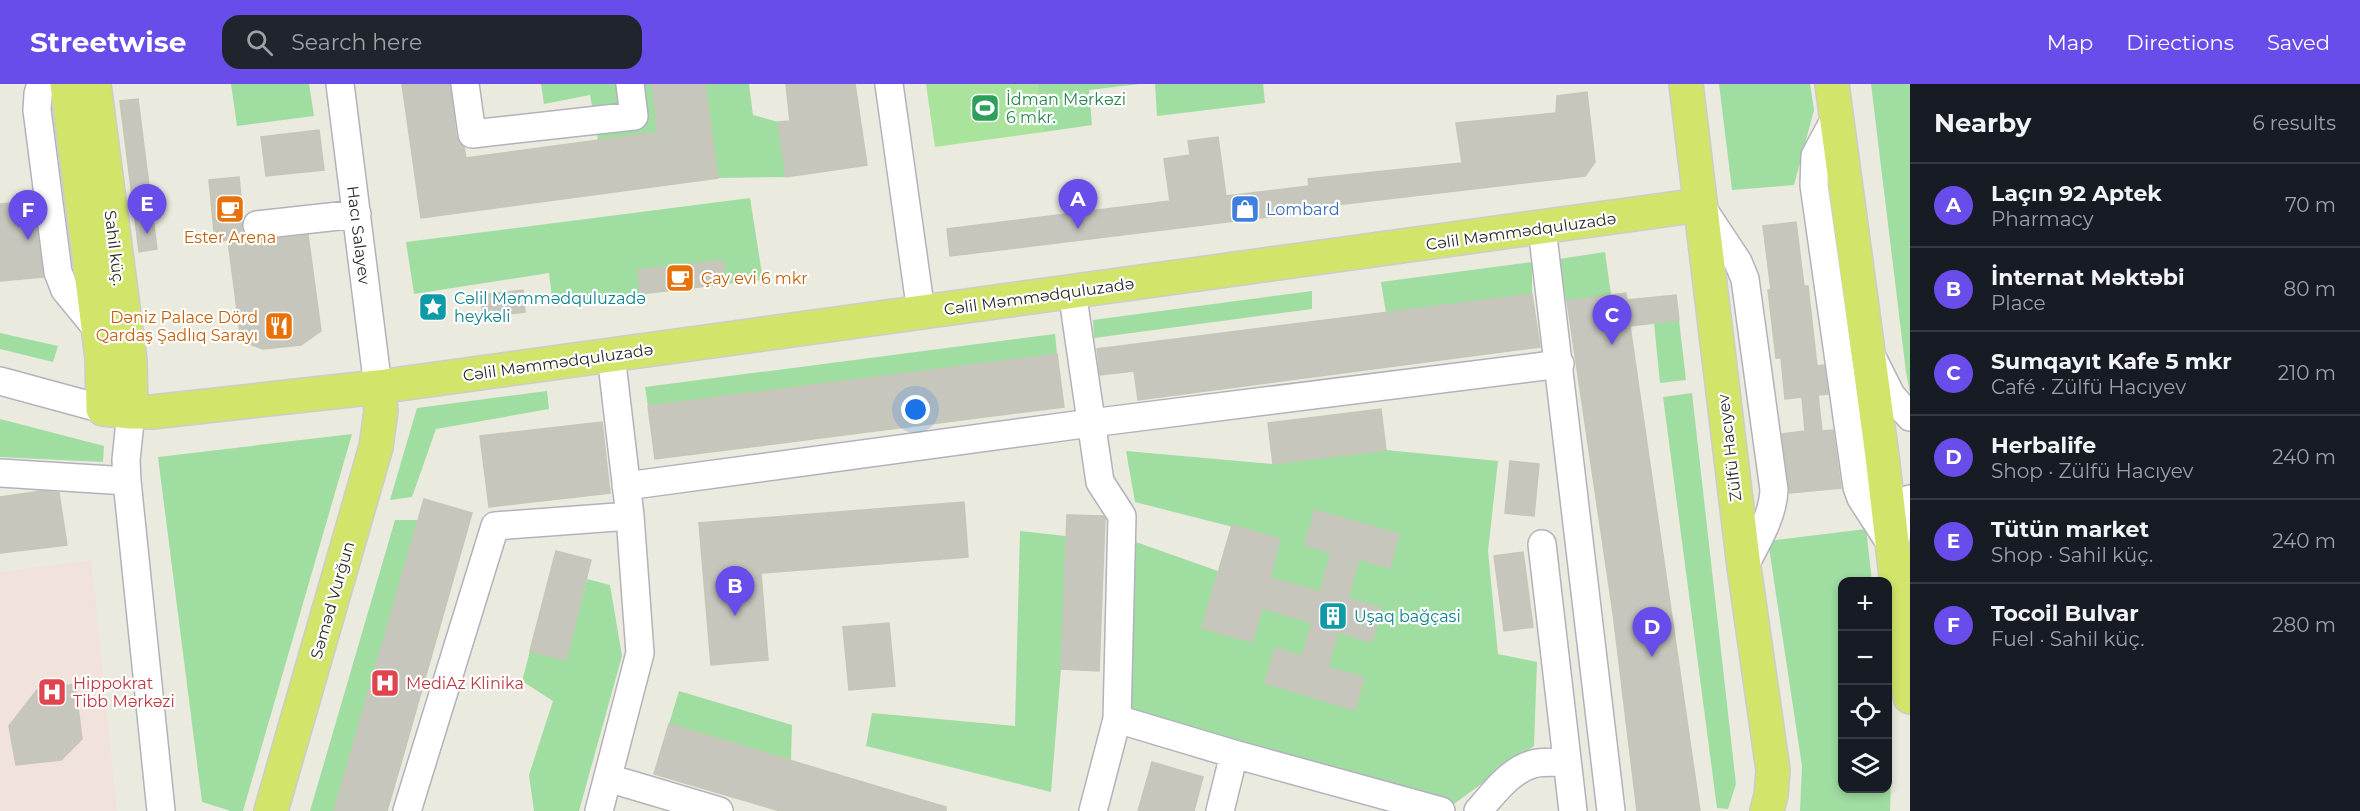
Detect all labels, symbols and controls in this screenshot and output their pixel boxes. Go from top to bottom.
search box [222,15,642,69]
text: Streetwise [30,25,186,59]
icon: search [243,26,276,59]
text: Search here [291,29,422,56]
text: Map [2047,30,2093,55]
text: Directions [2126,30,2234,55]
text: Saved [2267,30,2330,55]
place label: İdman Mәrkәzi 6 mkr. [1006,90,1126,127]
sports icon: İdman Mәrkәzi 6 mkr. [969,92,1001,124]
text: Nearby [1934,107,2031,139]
text: 6 results [2252,111,2336,135]
pin: A [1058,180,1098,229]
text: Laçın 92 Aptek [1991,180,2162,207]
pin: E [128,184,166,234]
street label: Hacı Salayev [343,185,374,286]
pin: F [9,190,48,240]
cafe icon: Ester Arena [214,193,246,225]
shop icon: Lombard [1229,193,1261,225]
text: A [1946,193,1961,217]
text: 70 m [2285,193,2336,217]
place label: Lombard [1266,200,1340,219]
text: Pharmacy [1991,207,2094,231]
street label: Sahil küç. [100,209,129,287]
street label: Cəlil Məmmədquluzadə [1425,209,1617,254]
place label: Ester Arena [184,228,276,247]
cafe icon: Çay evi 6 mkr [664,262,696,294]
text: İnternat Məktəbi [1991,264,2185,291]
place label: Çay evi 6 mkr [701,269,808,288]
street label: Cəlil Məmmədquluzadə [943,274,1135,319]
text: B [1946,277,1961,301]
text: 80 m [2284,277,2336,301]
place label: Cəlil Məmmədquluzadə heykəli [454,289,646,326]
place icon: Cəlil Məmmədquluzadə heykəli [417,291,449,323]
text: Place [1991,291,2046,315]
pin: C [1592,296,1632,345]
place label: Dəniz Palace Dörd Qardaş Şadlıq Sarayı [96,308,258,345]
restaurant icon: Dəniz Palace Dörd Qardaş Şadlıq Sarayı [263,310,295,342]
street label: Cəlil Məmmədquluzadə [462,340,654,385]
text: Sumqayıt Kafe 5 mkr [1991,348,2232,375]
text: C [1946,361,1961,385]
text: 210 m [2278,361,2336,385]
text: Café · Zülfü Hacıyev [1991,375,2186,399]
street label: Zülfü Hacıyev [1713,393,1746,503]
your location [901,395,930,424]
text: Herbalife [1991,432,2096,459]
text: D [1945,445,1962,469]
text: 240 m [2272,445,2336,469]
text: Shop · Zülfü Hacıyev [1991,459,2193,483]
text: Tütün market [1991,516,2149,543]
text: E [1947,529,1960,553]
text: 240 m [2272,529,2336,553]
street label: Səməd Vurğun [307,539,358,661]
text: Shop · Sahil küç. [1991,543,2153,567]
pin: B [716,566,754,616]
map controls [1838,577,1892,793]
button: + [1838,577,1892,631]
building icon: Uşaq bağçasi [1317,600,1349,632]
text: Tocoil Bulvar [1991,600,2139,627]
place label: Uşaq bağçasi [1354,607,1461,626]
pin: D [1632,608,1672,657]
text: F [1947,613,1960,637]
text: 280 m [2272,613,2336,637]
text: Fuel · Sahil küç. [1991,627,2144,651]
button: − [1838,631,1892,685]
hospital icon: MediAz Klinika [369,667,401,699]
place label: Hippokrat Tibb Mərkəzi [73,674,175,711]
place label: MediAz Klinika [406,674,524,693]
hospital icon: Hippokrat Tibb Mərkəzi [36,676,68,708]
button: locate [1838,685,1892,739]
button: layers [1838,739,1892,793]

